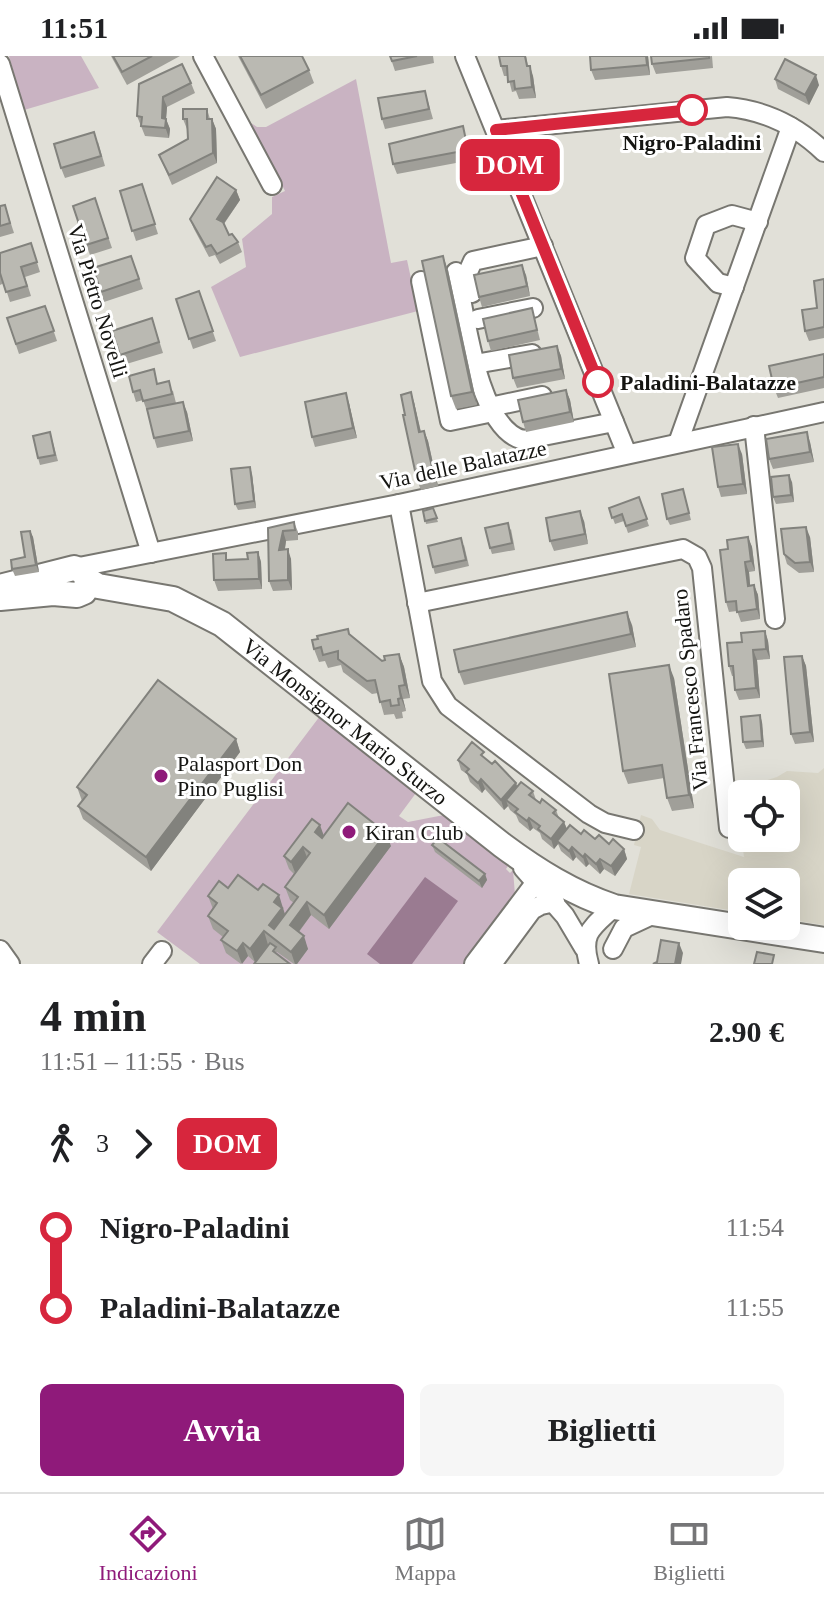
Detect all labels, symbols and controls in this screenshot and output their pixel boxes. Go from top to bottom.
text: 11:51 [40,11,108,44]
marker: Nigro-Paladini [677,95,707,125]
place label: Nigro-Paladini [623,130,761,155]
line badge: DOM [464,139,556,191]
text: DOM [476,149,544,180]
street label: Via Pietro Novelli [63,221,133,381]
marker: Paladini-Balatazze [583,367,613,397]
place label: Paladini-Balatazze [620,370,796,395]
street label: Via delle Balatazze [377,435,549,495]
street label: Via Francesco Spadaro [667,588,713,792]
street label: Via Monsignor Mario Sturzo [238,633,453,810]
place label: Palasport Don Pino Puglisi [177,751,302,801]
marker: Palasport Don Pino Puglisi [152,767,170,785]
map controls [728,780,800,940]
button: locate [728,780,800,852]
place label: Kiran Club [365,820,463,845]
marker: Kiran Club [340,823,358,841]
button: layers [728,868,800,940]
text: 4 min [40,992,146,1041]
text: 2.90 € [709,1015,784,1048]
text: 11:51 – 11:55 · Bus [40,1047,245,1076]
icon: walk [40,1122,84,1166]
icon: forward [121,1122,165,1166]
text: DOM [193,1128,261,1159]
text: 3 [96,1129,109,1158]
text: Nigro-Paladini [100,1211,289,1244]
text: 11:54 [726,1213,784,1242]
text: Paladini-Balatazze [100,1291,340,1324]
text: 11:55 [726,1293,784,1322]
button: Avvia [40,1384,404,1476]
button: Biglietti [420,1384,784,1476]
tab: Indicazioni [99,1512,198,1586]
tab: Mappa [395,1512,456,1586]
tab: Biglietti [653,1512,725,1586]

